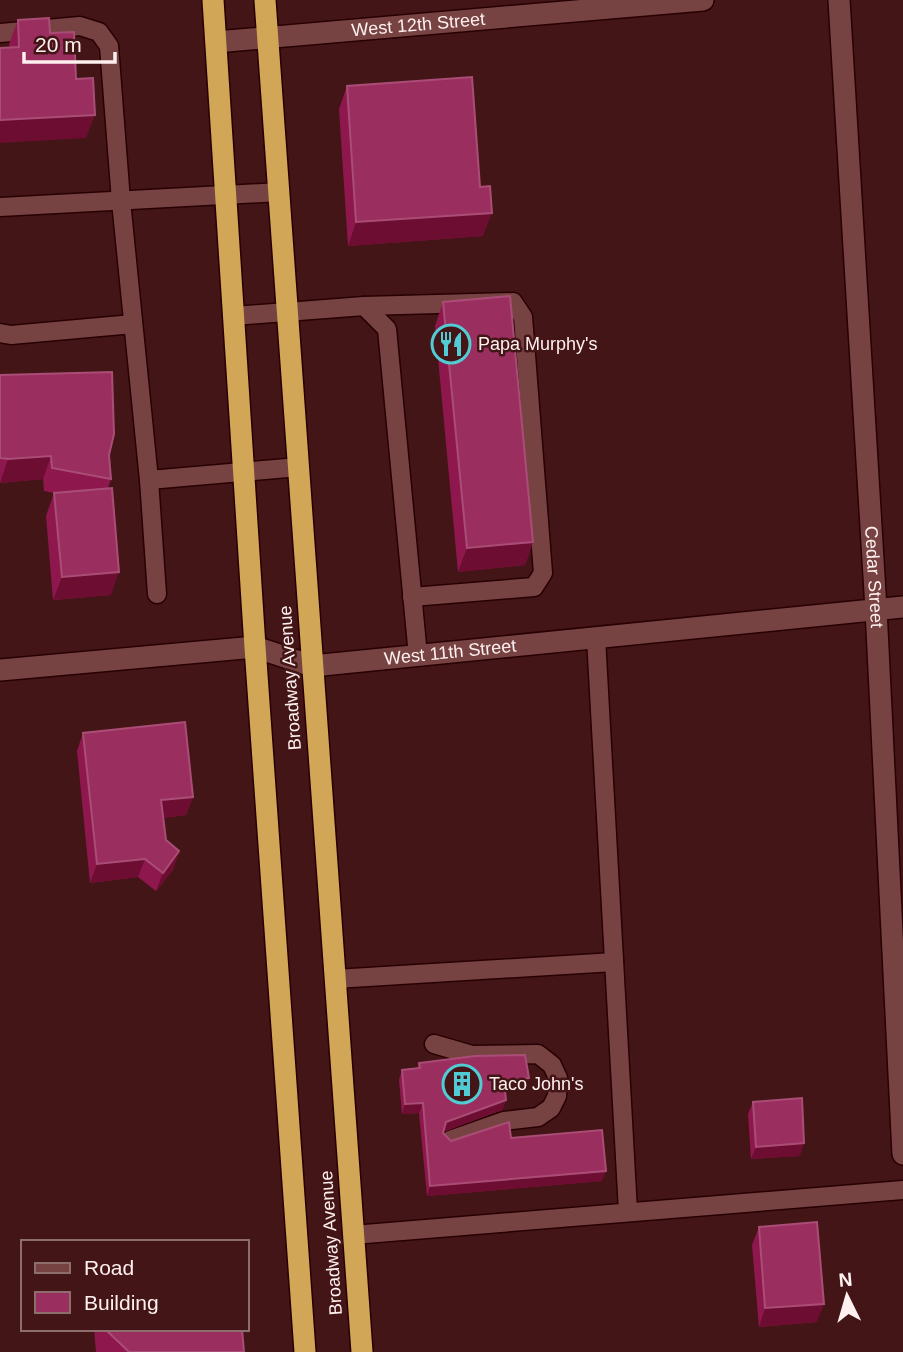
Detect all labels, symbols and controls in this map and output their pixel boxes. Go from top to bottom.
street label: West 12th Street [351,9,486,40]
scale bar [24,21,116,65]
text: 20 m [35,33,82,56]
restaurant icon: Papa Murphy's [430,323,472,365]
place label: Papa Murphy's [478,334,598,354]
street label: Cedar Street [861,525,887,628]
street label: Broadway Avenue [275,605,305,751]
street label: West 11th Street [383,636,517,669]
building icon: Taco John's [441,1063,483,1105]
place label: Taco John's [489,1074,584,1094]
street label: Broadway Avenue [316,1170,346,1316]
legend [21,1240,248,1331]
text: Road [84,1256,134,1279]
north arrow [812,1261,882,1331]
text: N [838,1269,853,1291]
text: Building [84,1291,159,1314]

